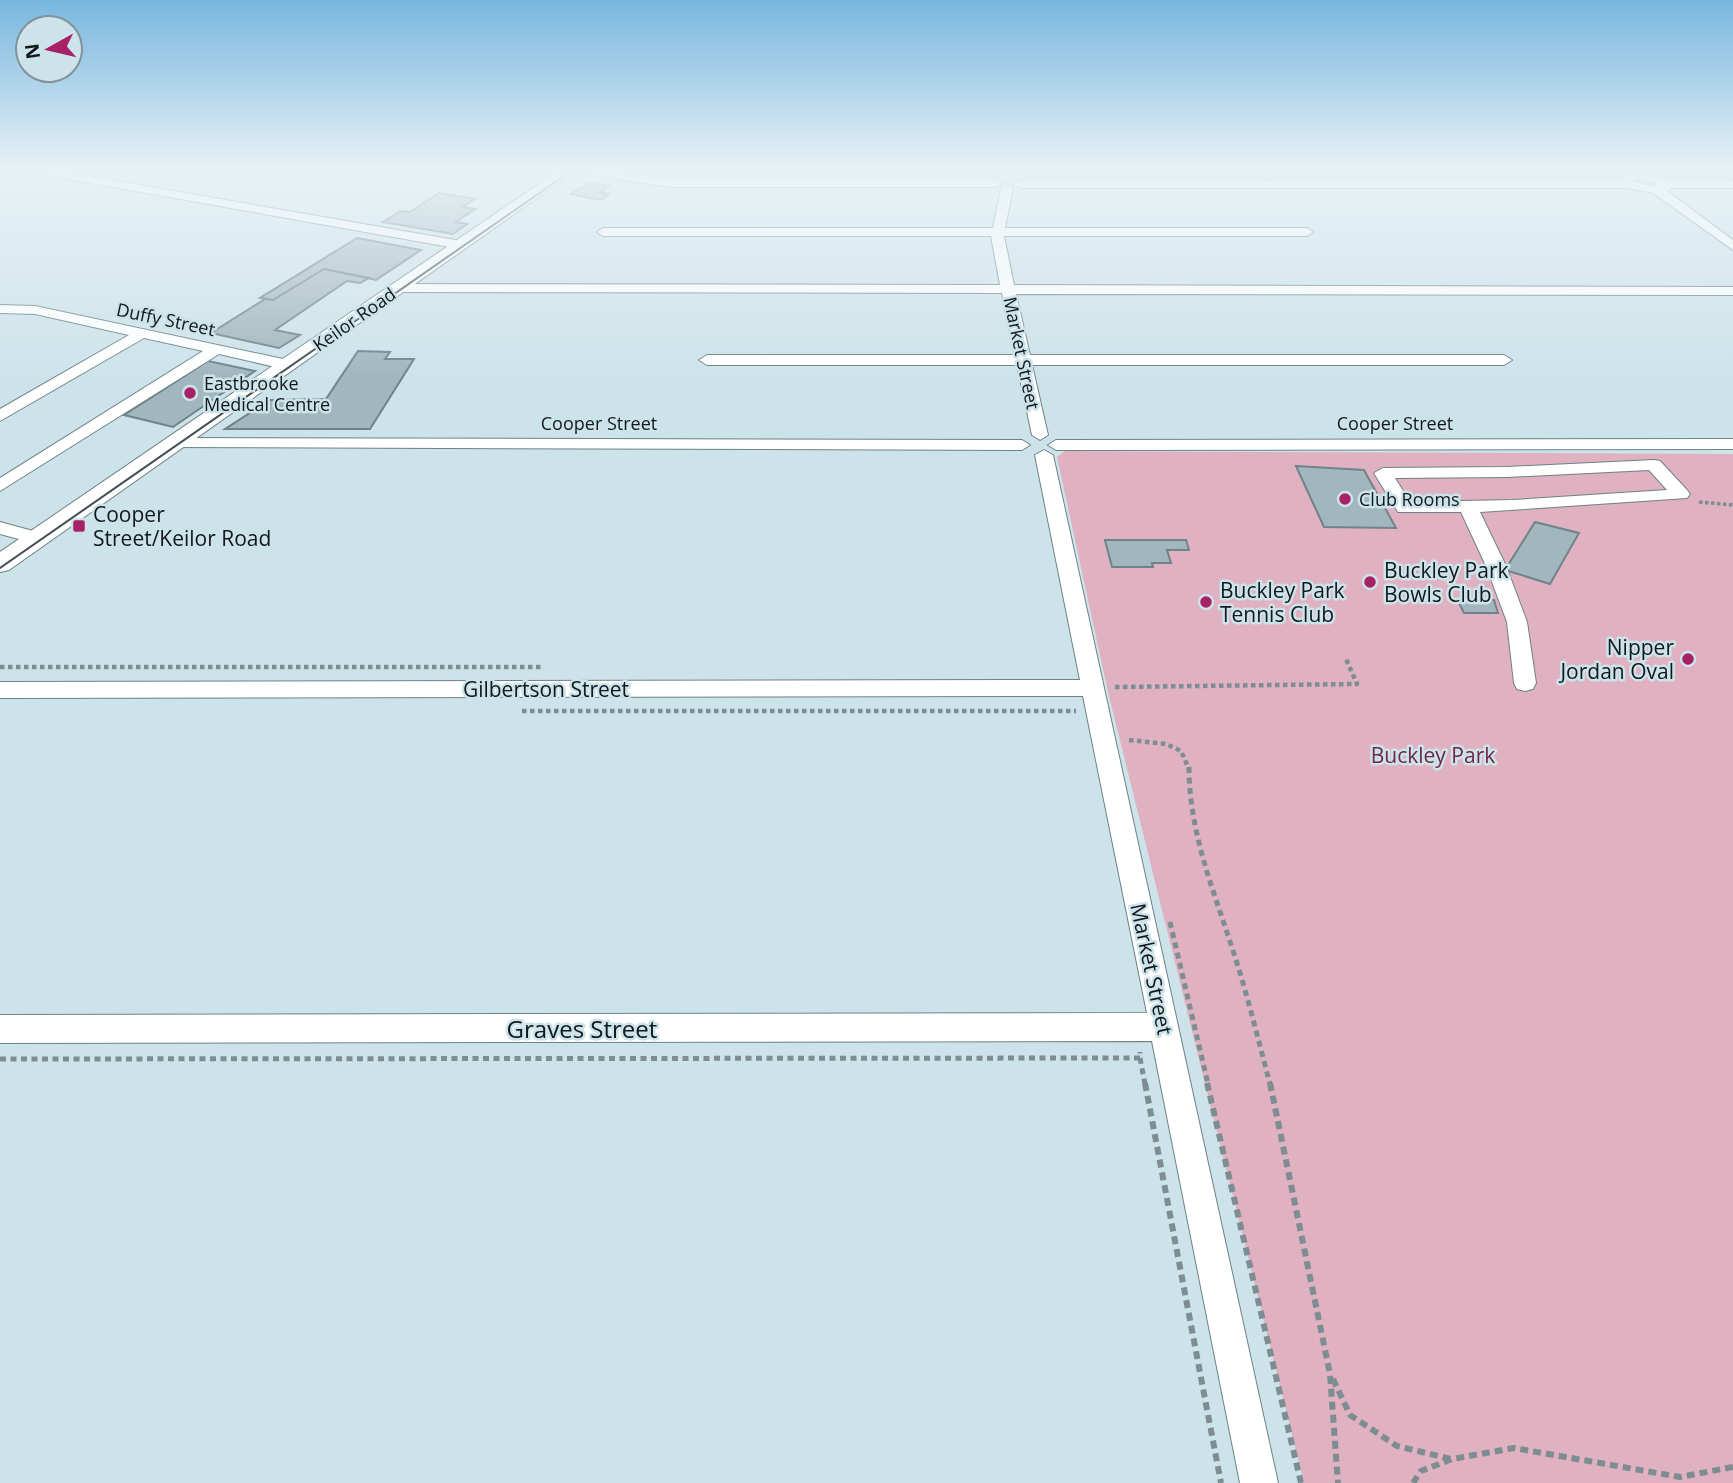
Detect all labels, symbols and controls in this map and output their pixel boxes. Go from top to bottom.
north arrow [14,14,84,84]
text: N [18,42,46,61]
street label: Keilor Road [308,282,400,356]
street label: Market Street [998,295,1046,411]
street label: Duffy Street [115,297,217,341]
place label: Eastbrooke Medical Centre [204,371,330,416]
marker: Eastbrooke Medical Centre [182,385,198,401]
street label: Cooper Street [541,411,657,435]
street label: Cooper Street [1337,411,1453,435]
place label: Club Rooms [1359,487,1460,511]
marker: Club Rooms [1337,491,1353,507]
place label: Cooper Street/Keilor Road [93,500,271,552]
marker: Cooper Street/Keilor Road [71,518,87,534]
place label: Buckley Park Bowls Club [1384,556,1509,608]
marker: Buckley Park Bowls Club [1362,574,1378,590]
place label: Buckley Park Tennis Club [1220,576,1345,628]
marker: Buckley Park Tennis Club [1198,594,1214,610]
place label: Nipper Jordan Oval [1558,633,1674,685]
marker: Nipper Jordan Oval [1680,651,1696,667]
street label: Gilbertson Street [463,675,629,703]
park label: Buckley Park [1371,741,1495,769]
street label: Market Street [1124,901,1180,1037]
street label: Graves Street [507,1012,657,1045]

